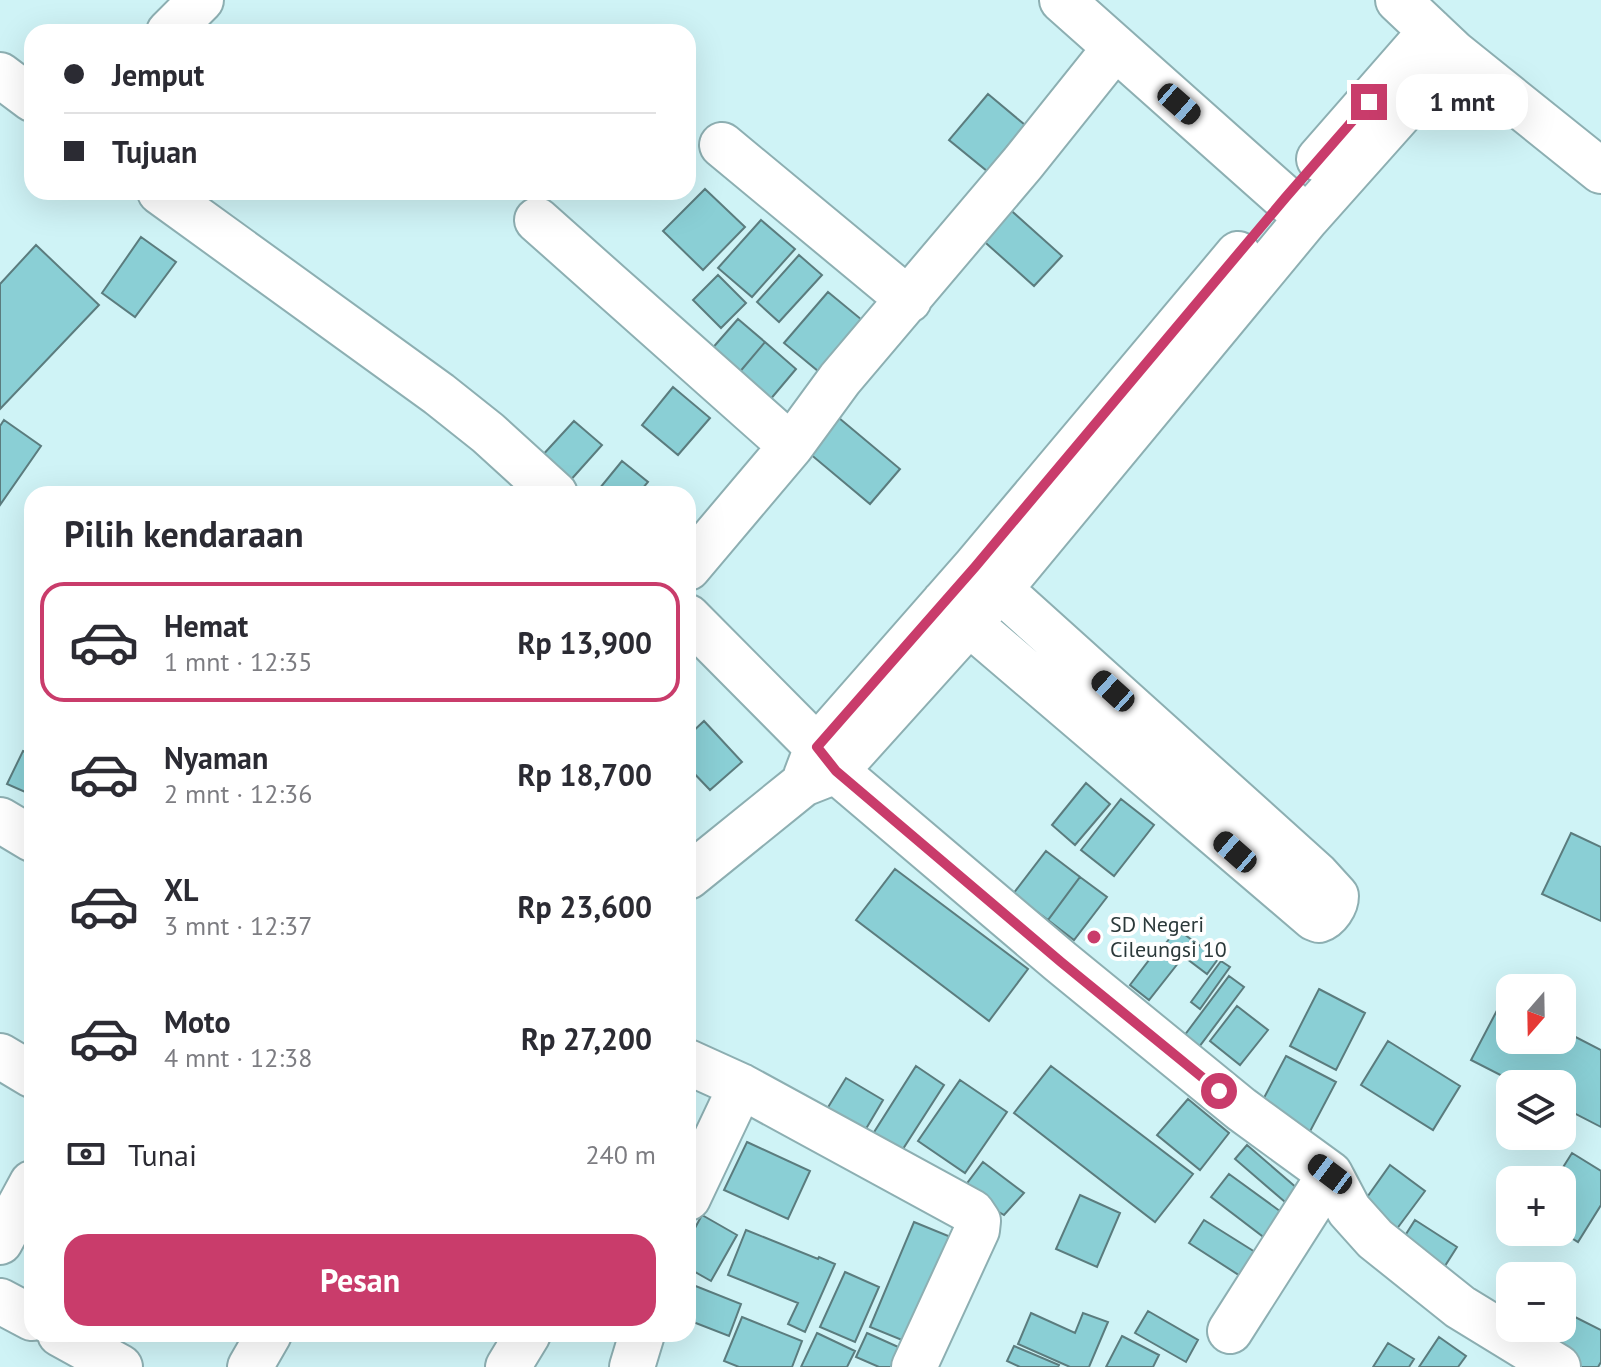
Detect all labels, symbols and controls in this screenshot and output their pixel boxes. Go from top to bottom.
text: Jemput [112,55,204,94]
callout: 1 mnt [1397,74,1529,130]
car [1153,79,1205,129]
route end [1351,84,1387,120]
text: 1 mnt [1429,85,1495,118]
text: Tujuan [112,132,197,171]
text: Pilih kendaraan [64,510,304,557]
icon: car [68,606,140,678]
text: Hemat [164,606,248,645]
text: Rp 13,900 [518,623,652,662]
text: 1 mnt · 12:35 [164,645,312,678]
car [1087,666,1139,716]
icon: car [68,738,140,810]
text: Nyaman [164,738,268,777]
text: Rp 18,700 [518,755,652,794]
text: 2 mnt · 12:36 [164,777,312,810]
car [1209,827,1261,877]
icon: car [68,870,140,942]
text: XL [164,870,198,909]
text: Rp 23,600 [518,887,652,926]
text: 3 mnt · 12:37 [164,909,312,942]
place label: SD Negeri Cileungsi 10 [1110,910,1227,963]
marker: SD Negeri Cileungsi 10 [1085,928,1103,946]
north arrow [1496,974,1576,1054]
map controls [1496,974,1576,1342]
icon: car [68,1002,140,1074]
text: Moto [164,1002,231,1041]
text: Rp 27,200 [521,1019,652,1058]
text: 4 mnt · 12:38 [164,1041,312,1074]
button: layers [1496,1070,1576,1150]
route start [1201,1073,1237,1109]
icon: cash [64,1132,108,1176]
text: Tunai [128,1135,197,1174]
text: 240 m [585,1138,656,1171]
car [1304,1150,1356,1198]
button: + [1496,1166,1576,1246]
button: Pesan [64,1234,656,1326]
button: − [1496,1262,1576,1342]

